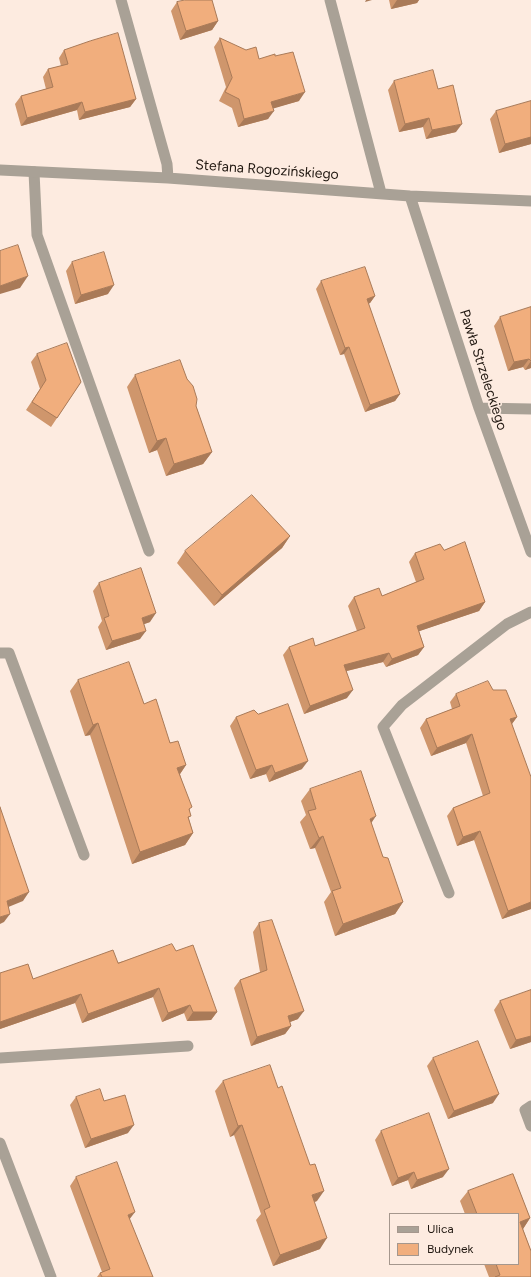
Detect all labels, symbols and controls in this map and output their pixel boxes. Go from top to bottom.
street label: Stefana Rogozińskiego [195,157,339,183]
street label: Pawła Strzeleckiego [456,307,510,433]
legend [389,1213,519,1265]
text: Ulica [427,1222,454,1236]
text: Budynek [427,1242,473,1256]

